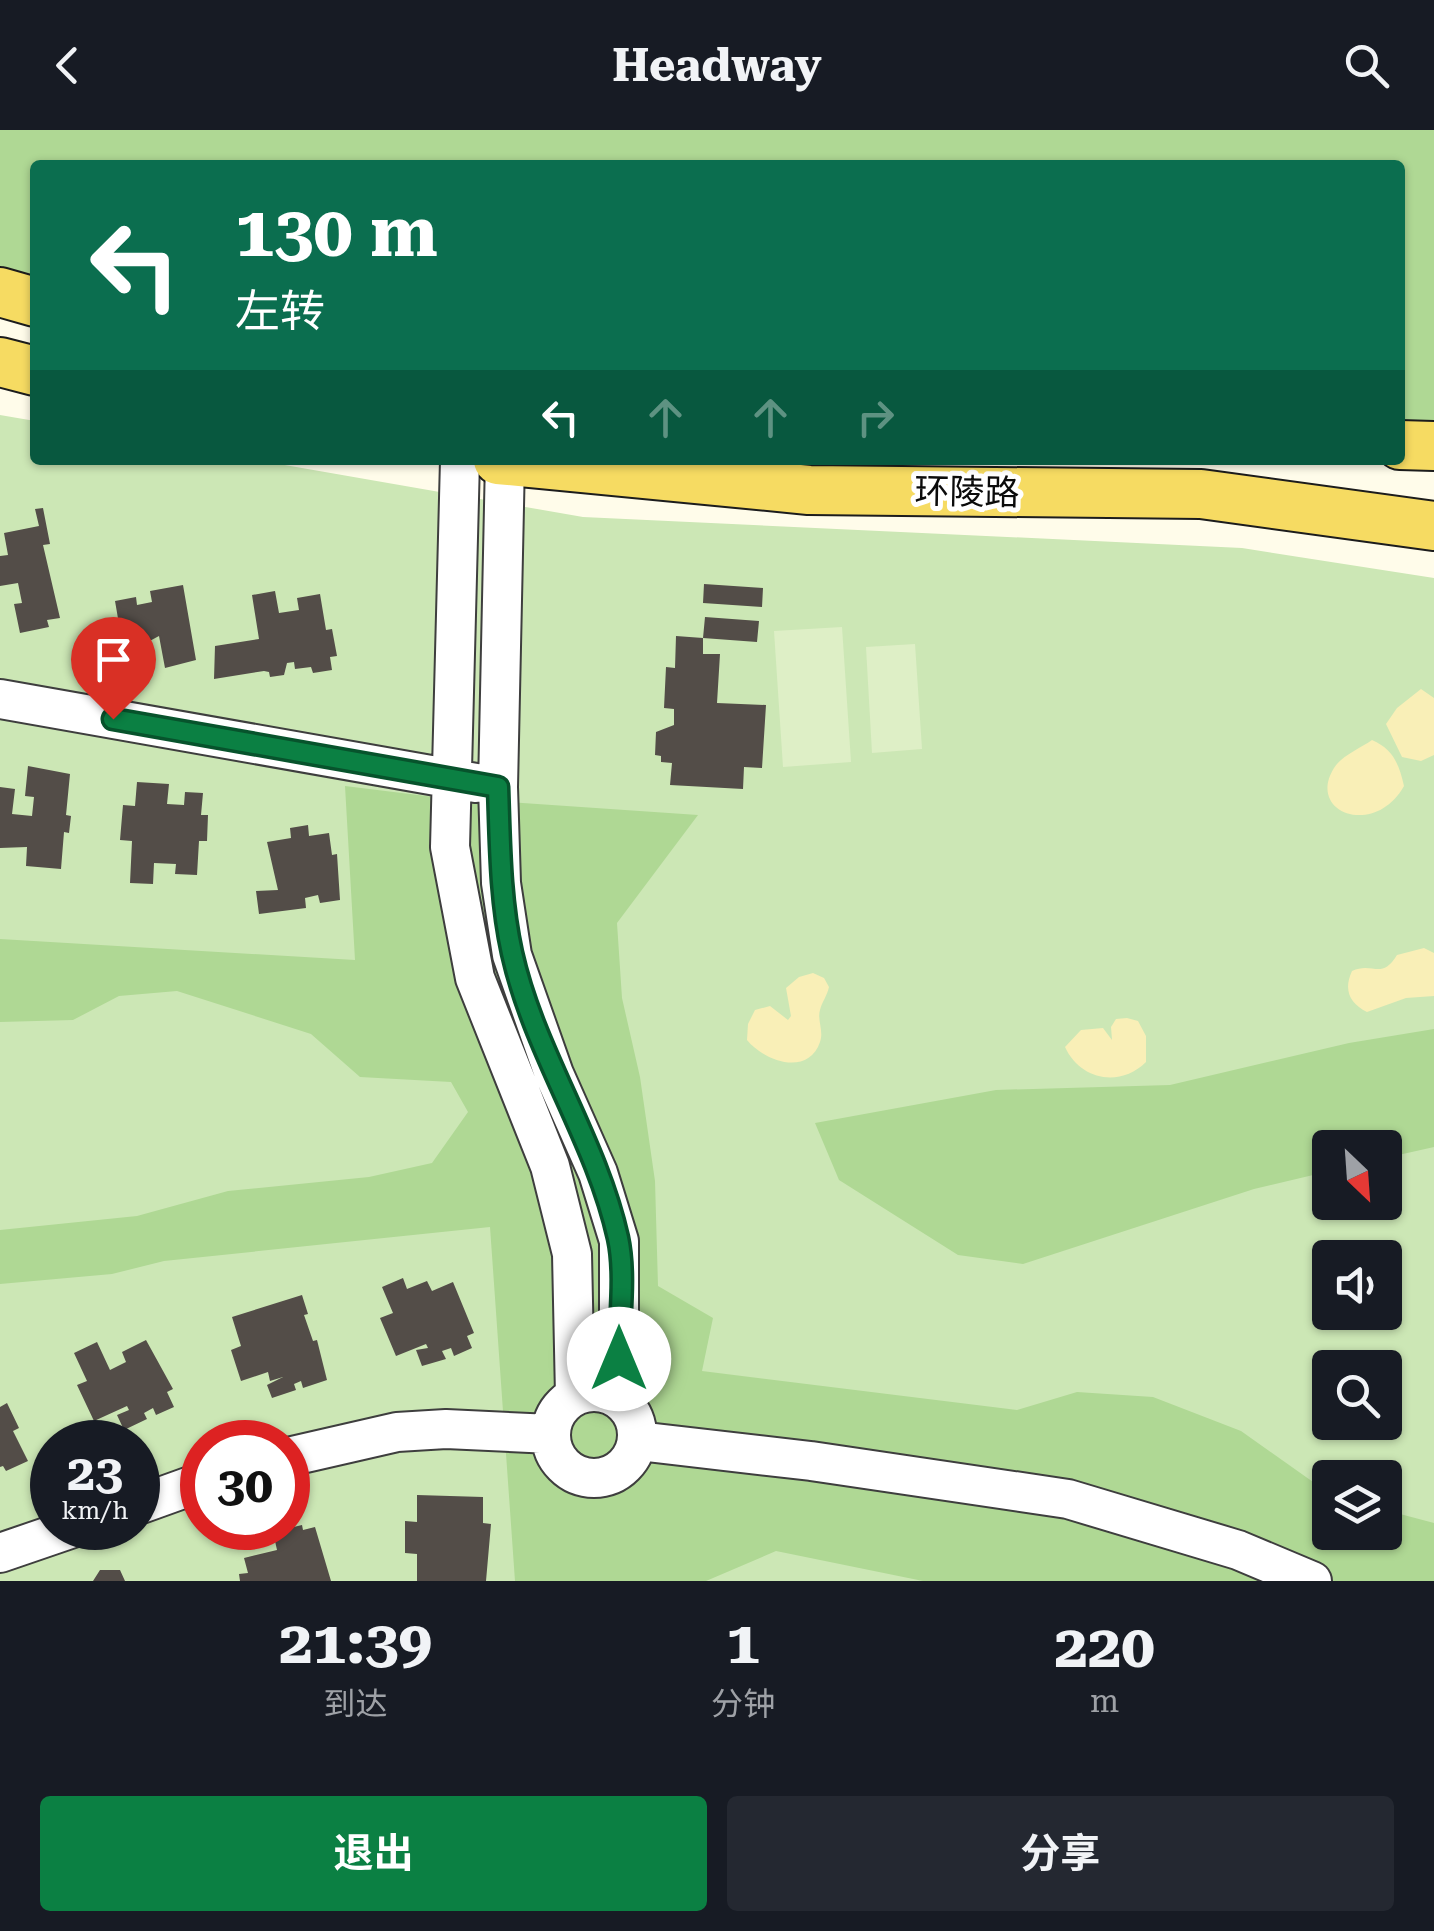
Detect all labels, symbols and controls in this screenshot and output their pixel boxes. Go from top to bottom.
icon: back [40,38,95,93]
icon: search [1339,38,1394,93]
text: Headway [612,39,822,92]
text: 130 m [235,191,438,273]
icon: left [70,200,200,330]
text: 左转 [235,285,325,338]
icon: left [533,390,588,445]
icon: ahead [638,390,693,445]
icon: ahead [743,390,798,445]
icon: right [848,390,903,445]
street label: 环陵路 [914,471,1020,514]
pin [71,617,156,720]
icon: arrive [86,632,141,687]
north arrow [1312,1130,1402,1220]
map controls [1312,1130,1402,1550]
button: sound [1312,1240,1402,1330]
position arrow [567,1307,671,1411]
button: search [1312,1350,1402,1440]
speed limit sign: 30 [180,1420,310,1550]
text: 23 [67,1444,123,1502]
button: layers [1312,1460,1402,1550]
text: km/h [62,1496,128,1525]
text: 21:39 [279,1607,432,1678]
text: 1 [726,1607,760,1678]
text: 220 [1054,1611,1155,1682]
text: m [1090,1682,1119,1720]
text: 到达 [324,1685,388,1723]
text: 分钟 [711,1685,775,1723]
button: 退出 [40,1796,707,1911]
button: 分享 [727,1796,1394,1911]

